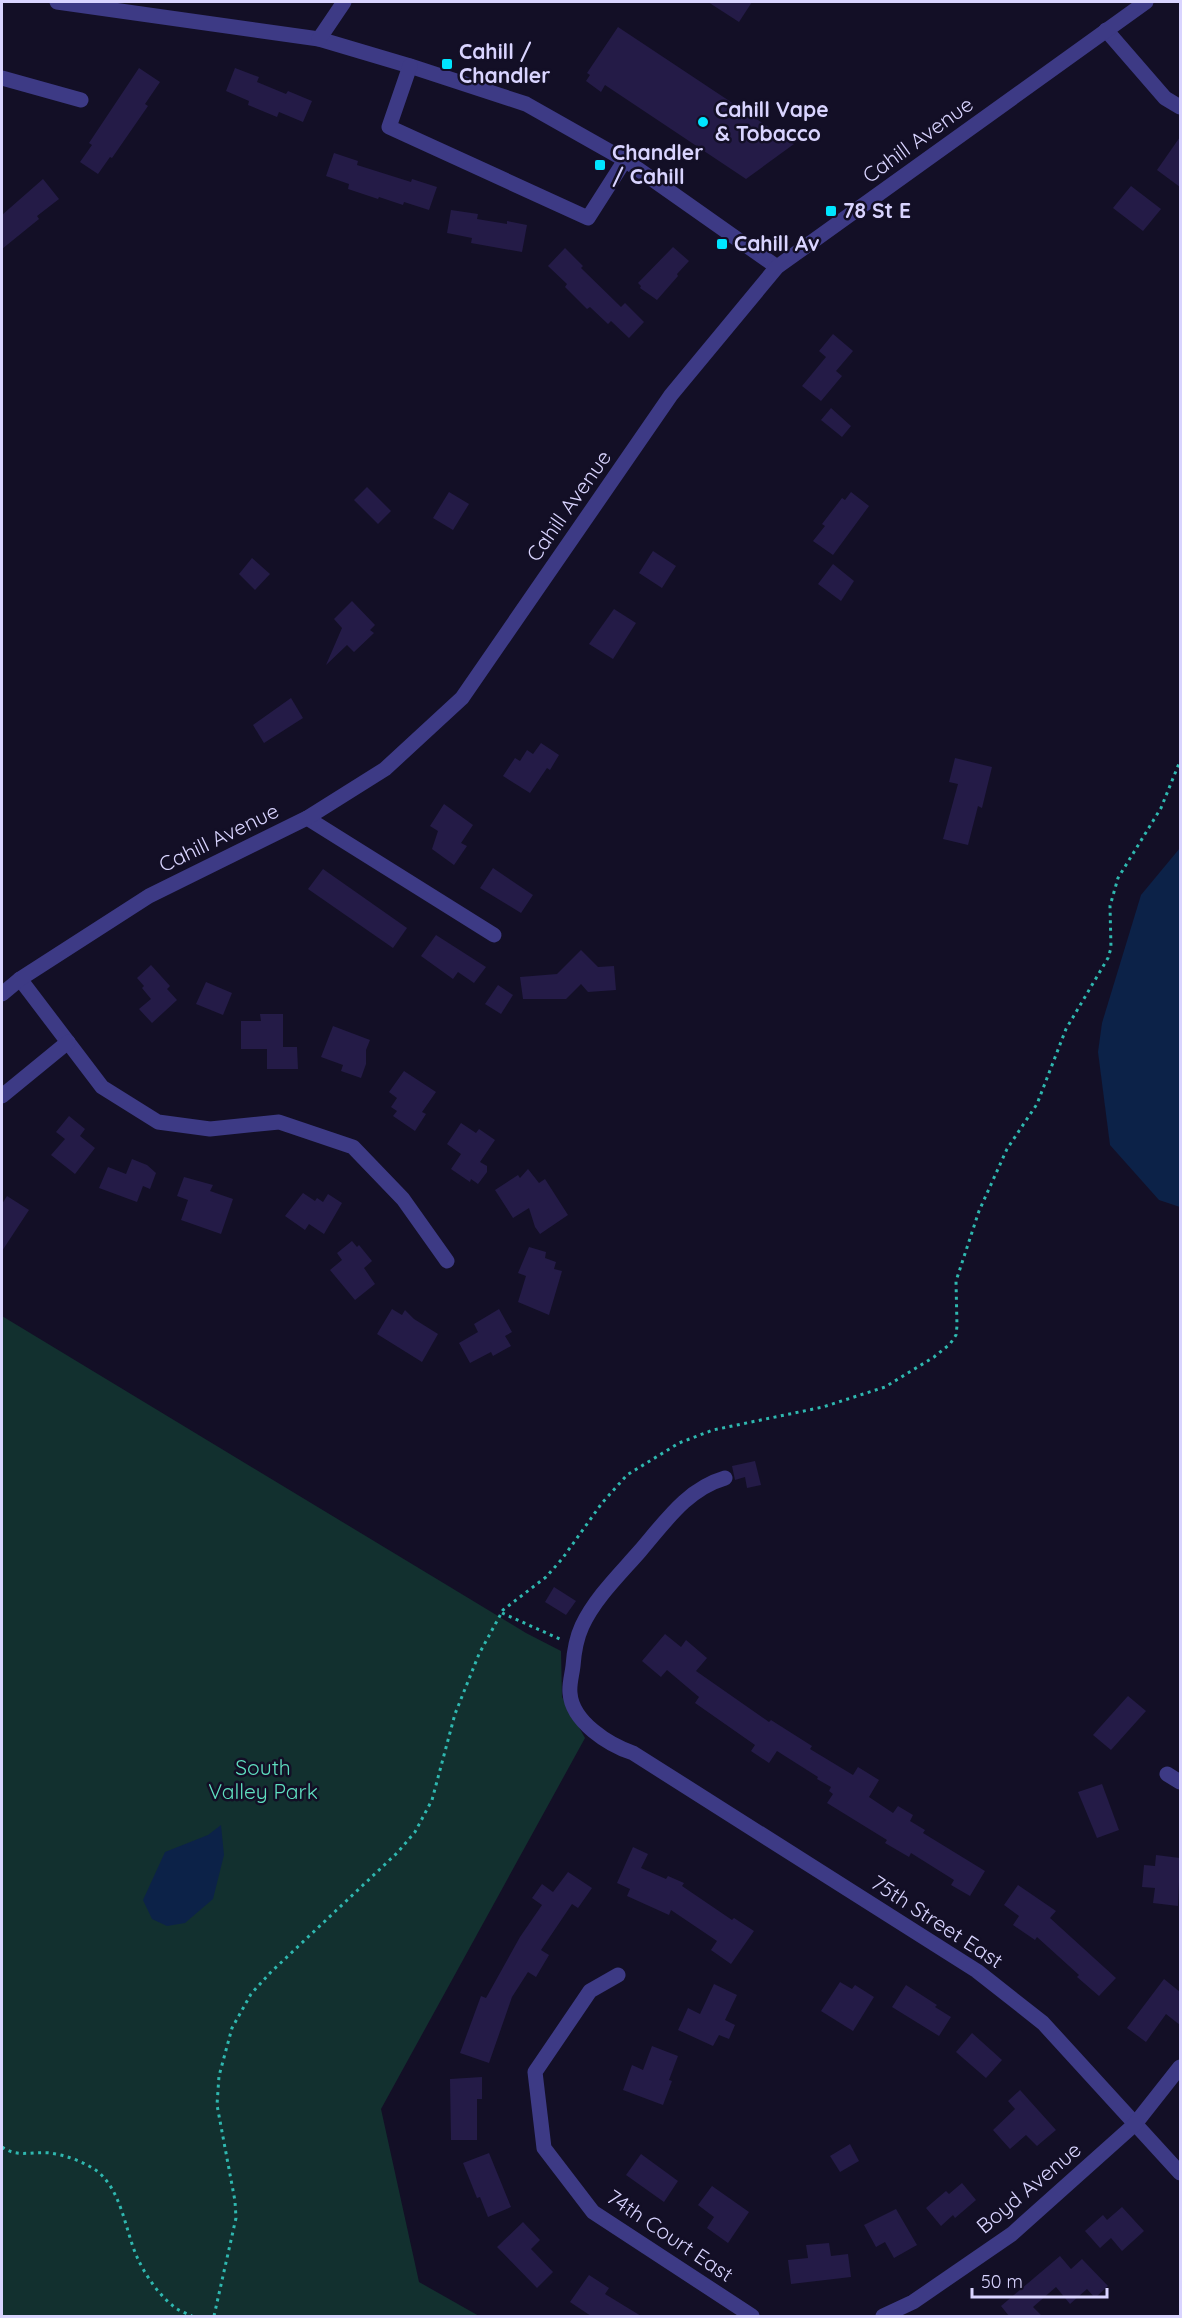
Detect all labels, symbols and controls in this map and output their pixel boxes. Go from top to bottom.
place label: Cahill / Chandler [459,38,550,88]
marker: Cahill / Chandler [440,57,454,71]
street label: Cahill Avenue [857,90,978,188]
place label: Cahill Vape & Tobacco [715,96,829,146]
marker: Cahill Vape & Tobacco [696,115,710,129]
place label: Chandler / Cahill [612,139,703,189]
marker: Chandler / Cahill [593,158,607,172]
place label: 78 St E [843,197,911,223]
marker: 78 St E [824,204,838,218]
place label: Cahill Av [734,230,820,256]
marker: Cahill Av [715,237,729,251]
street label: Cahill Avenue [520,445,616,566]
street label: Cahill Avenue [154,797,283,877]
park label: South Valley Park [208,1754,318,1804]
street label: 75th Street East [867,1869,1008,1973]
street label: Boyd Avenue [971,2136,1086,2238]
street label: 74th Court East [602,2183,739,2287]
scale bar [972,2261,1107,2299]
text: 50 m [981,2270,1023,2293]

